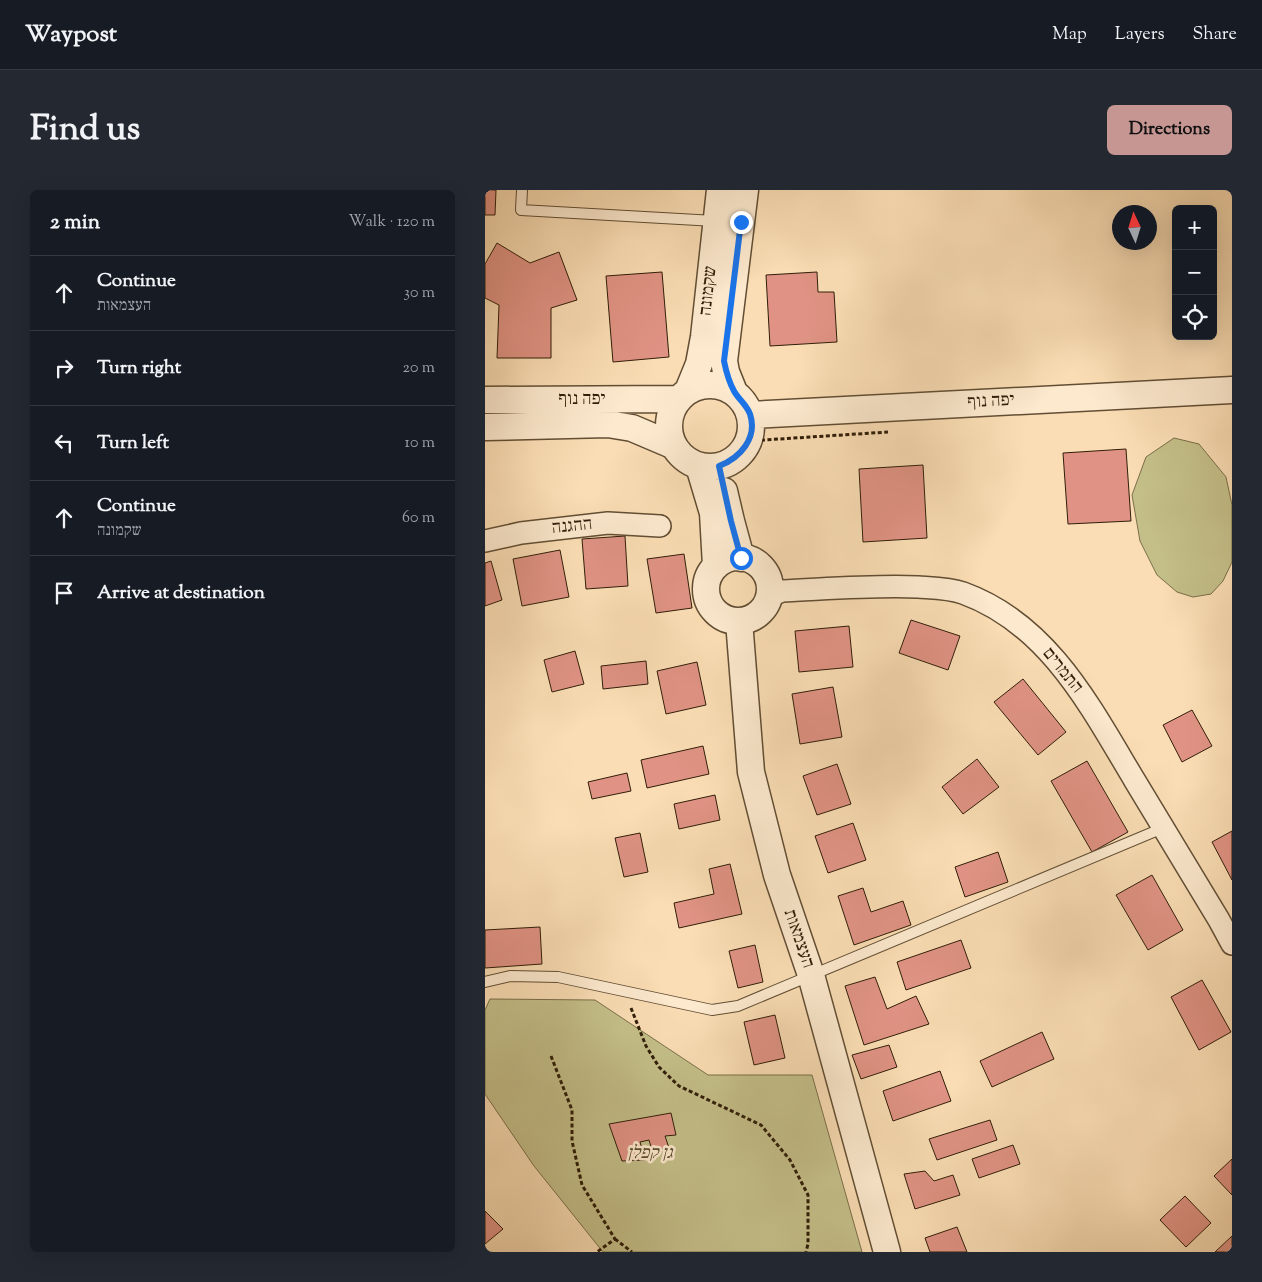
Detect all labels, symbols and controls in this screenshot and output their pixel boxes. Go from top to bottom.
text: Waypost [25,18,117,52]
text: Map [1052,22,1087,48]
text: Layers [1115,22,1165,48]
text: Share [1193,22,1237,48]
text: Find us [30,105,140,156]
button: Directions [1107,105,1232,155]
north arrow [1112,205,1157,250]
map controls [1172,205,1217,340]
button: + [1172,205,1217,250]
text: 2 min [50,208,100,238]
text: Walk · 120 m [349,211,435,234]
route end [730,211,753,234]
button: − [1172,250,1217,295]
street label: שקמונה [693,265,725,317]
text: Continue [97,268,176,295]
icon: ahead [50,279,78,307]
text: 30 m [404,282,435,305]
text: העצמאות [97,295,151,318]
button: locate [1172,295,1217,340]
icon: right [50,354,78,382]
text: Turn right [97,355,181,382]
text: 20 m [402,357,435,380]
street label: יפה נוף [558,387,606,413]
street label: יפה נוף [967,388,1015,416]
icon: left [50,429,78,457]
text: Turn left [97,430,169,457]
text: 10 m [405,432,435,455]
text: Continue [97,493,176,520]
icon: ahead [50,504,78,532]
text: 60 m [402,507,435,530]
street label: ההגנה [550,512,594,542]
text: שקמונה [97,520,142,543]
route start [730,547,753,570]
icon: arrive [50,579,78,607]
text: Arrive at destination [97,580,265,607]
street label: התמרים [1035,642,1089,700]
street label: העצמאות [776,906,820,972]
park label: גן קפלן [627,1141,673,1167]

